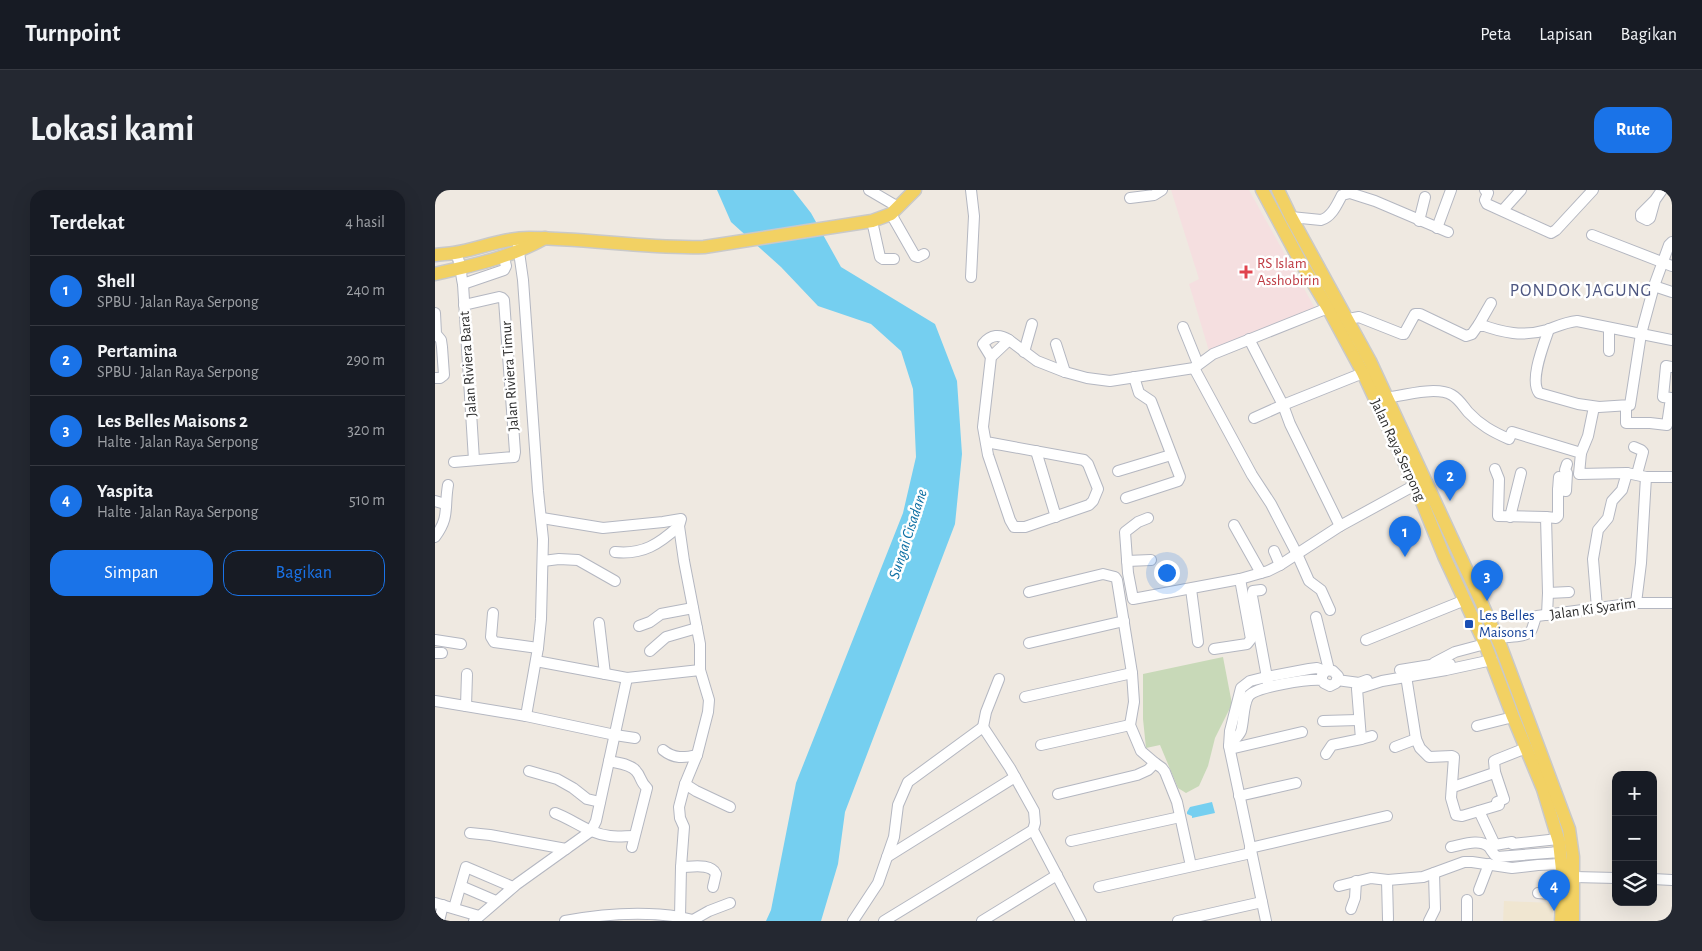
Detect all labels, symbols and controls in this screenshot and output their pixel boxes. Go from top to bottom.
text: Turnpoint [25,22,120,46]
text: Peta [1480,26,1511,44]
text: Lapisan [1539,26,1593,44]
text: Bagikan [1621,26,1677,44]
button: Rute [1594,107,1672,153]
text: Lokasi kami [30,112,194,147]
text: Terdekat [50,212,125,233]
text: 4 hasil [345,214,385,230]
place label: RS Islam Asshobirin [1257,256,1320,288]
marker: RS Islam Asshobirin [1239,265,1253,279]
text: Shell [97,272,135,291]
text: 1 [63,282,69,298]
text: 240 m [346,282,385,298]
district label: PONDOK JAGUNG [1510,282,1652,300]
text: SPBU · Jalan Raya Serpong [97,294,259,310]
street label: Jalan Riviera Barat [457,310,479,417]
street label: Jalan Riviera Timur [499,320,521,432]
text: Pertamina [97,342,178,361]
text: 2 [62,352,70,368]
text: 290 m [346,352,385,368]
text: SPBU · Jalan Raya Serpong [97,364,259,380]
street label: Jalan Raya Serpong [1368,397,1428,504]
text: Les Belles Maisons 2 [97,412,248,431]
text: 3 [63,422,69,438]
text: 320 m [347,422,385,438]
text: Halte · Jalan Raya Serpong [97,434,258,450]
pin: 2 [1434,460,1466,501]
text: Yaspita [97,482,153,501]
water label: Sungai Cisadane [886,487,930,581]
text: 4 [62,492,70,508]
text: 510 m [349,492,385,508]
text: Halte · Jalan Raya Serpong [97,504,258,520]
pin: 1 [1389,516,1421,557]
button: Simpan [50,550,213,596]
button: Bagikan [223,550,385,596]
your location [1154,560,1180,586]
pin: 3 [1471,560,1503,601]
street label: Jalan Ki Syarim [1549,596,1637,622]
place label: Les Belles Maisons 1 [1479,608,1535,640]
marker: Les Belles Maisons 1 [1463,618,1475,630]
map controls [1612,771,1657,906]
button: + [1612,771,1657,816]
button: − [1612,816,1657,861]
button: layers [1612,861,1657,906]
pin: 4 [1538,870,1570,911]

